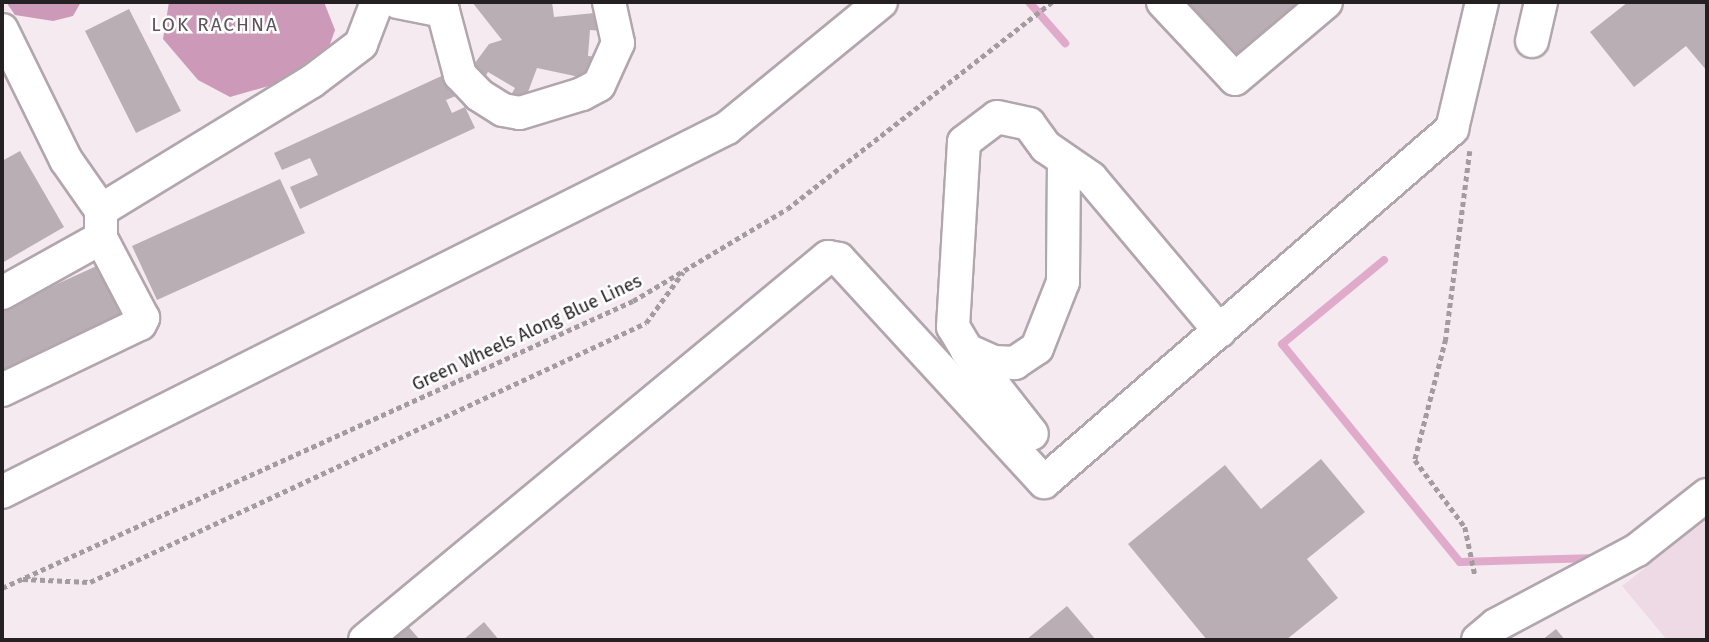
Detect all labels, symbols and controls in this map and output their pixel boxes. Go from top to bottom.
district label: LOK RACHNA [152,14,278,36]
street label: Green Wheels Along Blue Lines [409,270,645,396]

